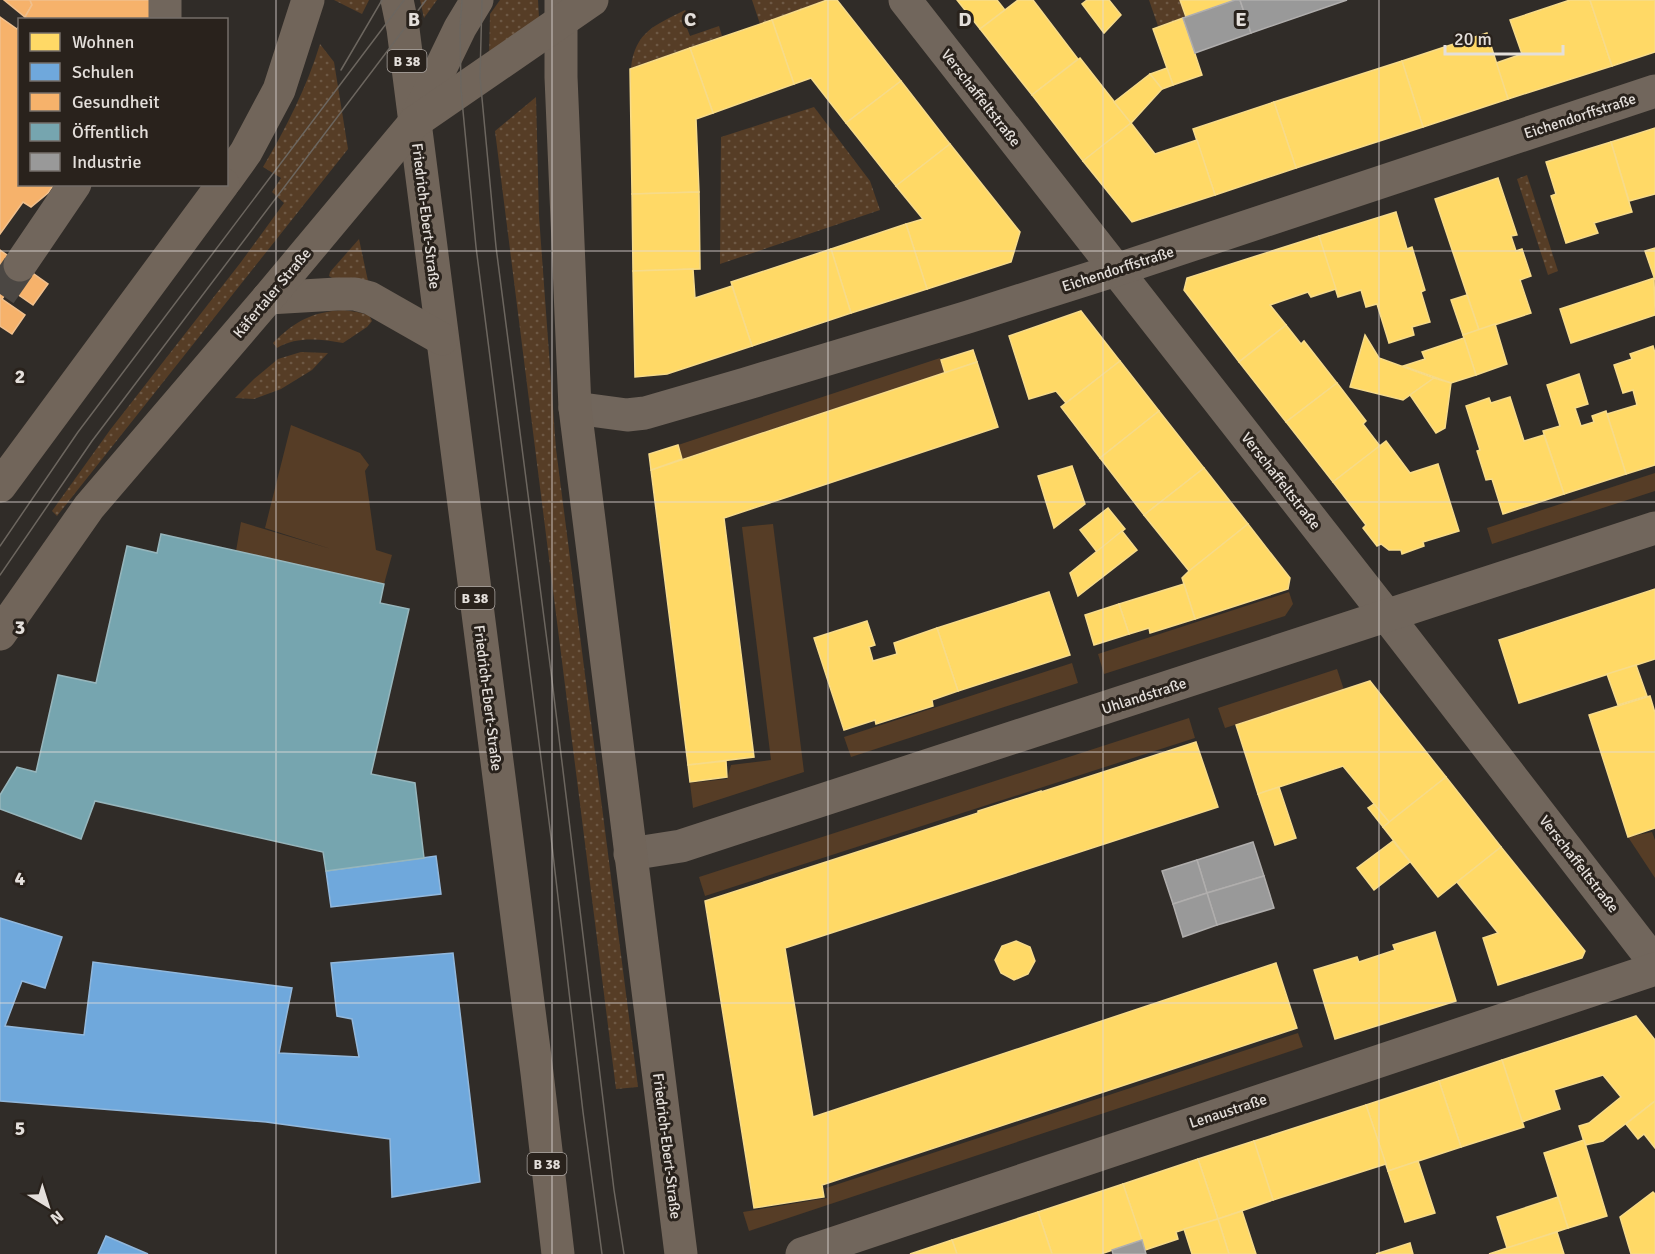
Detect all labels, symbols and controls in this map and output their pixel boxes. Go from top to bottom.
text: B [408,7,420,32]
text: C [684,7,696,32]
text: D [958,7,972,32]
text: E [1235,7,1247,32]
legend [18,18,228,186]
scale bar [1445,18,1564,56]
text: 20 m [1454,28,1492,50]
text: Wohnen [72,31,134,53]
street label: Verschaffeltstraße [937,46,1025,150]
road number: B 38 [388,50,426,72]
text: Schulen [72,61,134,83]
street label: Eichendorffstraße [1522,89,1638,143]
text: Gesundheit [72,91,160,113]
text: Öffentlich [72,121,149,143]
street label: Friedrich-Ebert-Straße [408,142,444,290]
text: Industrie [72,151,142,173]
street label: Eichendorffstraße [1060,242,1176,296]
street label: Käfertaler Straße [229,244,315,342]
text: 2 [15,364,25,389]
street label: Verschaffeltstraße [1237,429,1325,533]
road number: B 38 [456,587,494,609]
text: 3 [15,615,25,640]
street label: Friedrich-Ebert-Straße [470,624,506,772]
street label: Uhlandstraße [1099,674,1189,718]
street label: Verschaffeltstraße [1535,812,1623,916]
text: 4 [15,866,26,891]
street label: Friedrich-Ebert-Straße [649,1072,685,1220]
street label: Lenaustraße [1187,1090,1269,1132]
text: 5 [15,1116,25,1141]
road number: B 38 [528,1153,566,1175]
north arrow [18,1176,78,1236]
text: N [46,1206,67,1228]

